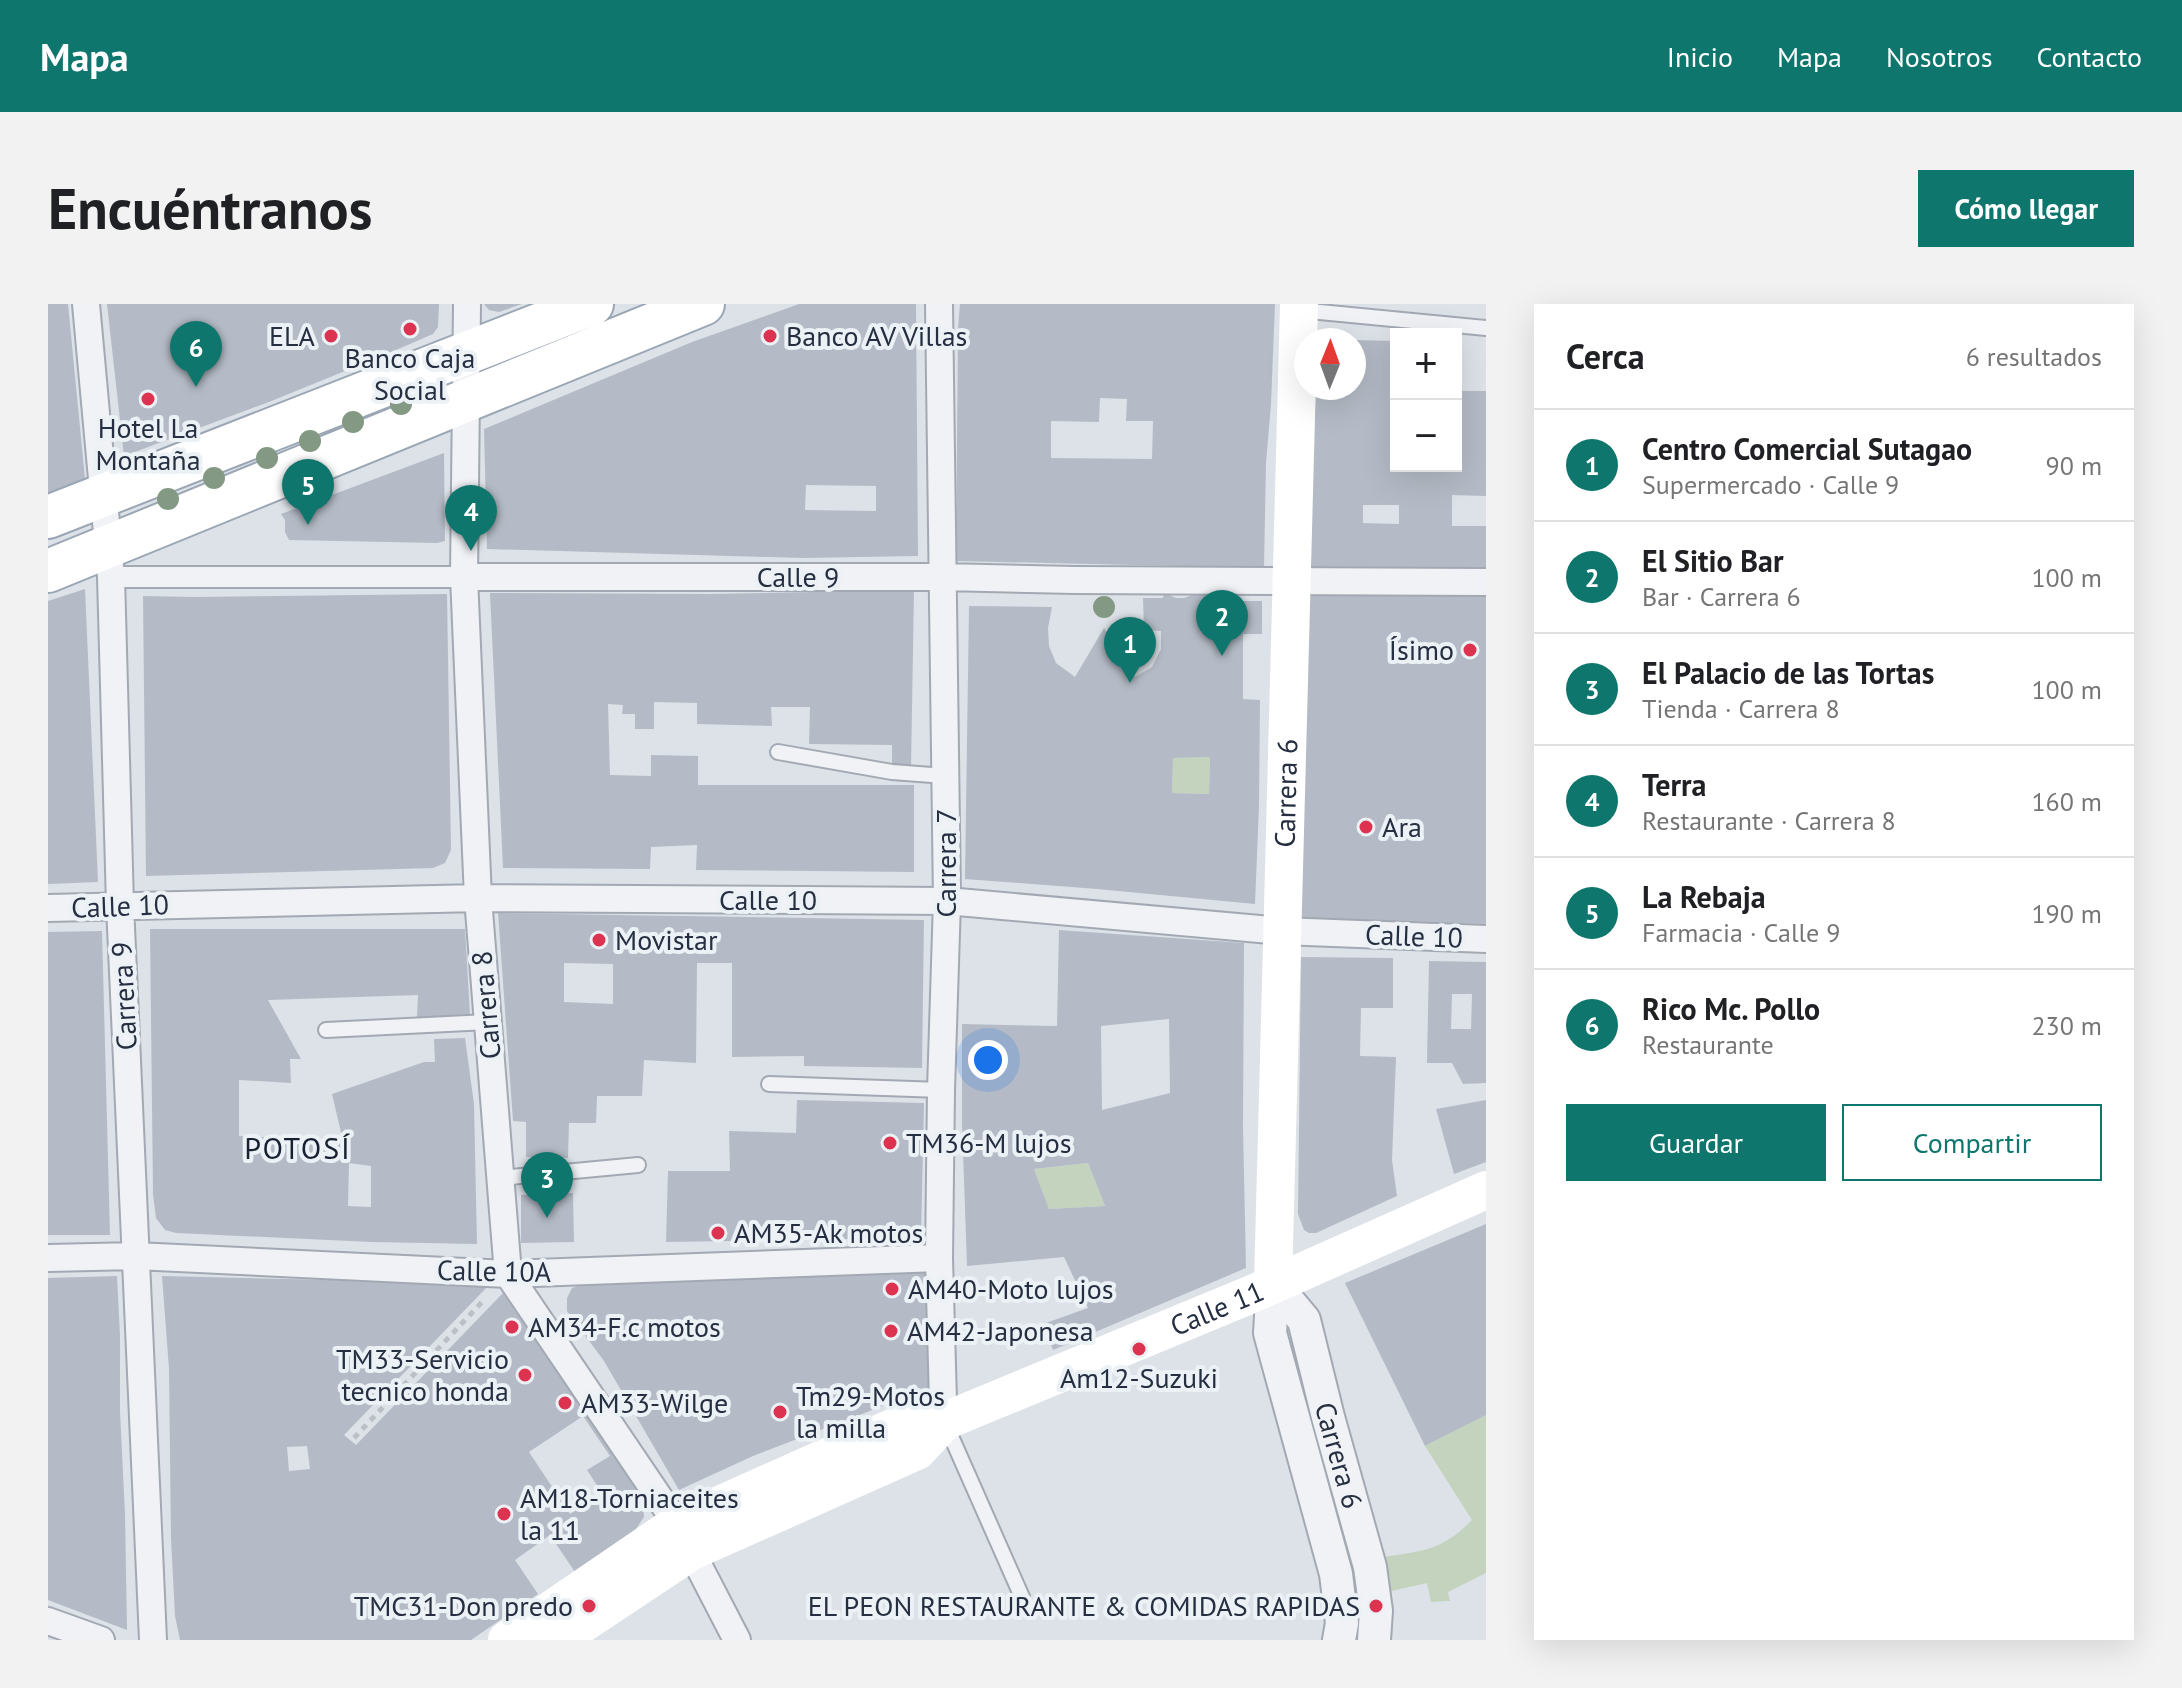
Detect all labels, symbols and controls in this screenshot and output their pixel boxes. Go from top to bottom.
text: Mapa [40,32,129,81]
text: Inicio [1667,38,1733,75]
text: Mapa [1777,38,1842,75]
text: Nosotros [1886,38,1992,75]
text: Contacto [2036,38,2142,75]
button: Cómo llegar [1918,170,2134,247]
text: Encuéntranos [48,172,372,244]
place label: ELA [269,317,316,354]
place label: Banco AV Villas [786,317,967,354]
marker: Banco Caja Social [401,320,419,338]
pin: 6 [170,321,222,387]
marker: ELA [322,327,340,345]
marker: Banco AV Villas [761,327,779,345]
north arrow [1294,328,1366,400]
map controls [1390,328,1462,472]
button: + [1390,328,1462,400]
text: Cerca [1566,334,1645,378]
place label: Banco Caja Social [345,339,475,408]
text: 6 resultados [1966,340,2102,373]
marker: Hotel La Montaña [139,390,157,408]
button: − [1390,400,1462,472]
place label: Hotel La Montaña [95,409,201,478]
text: Centro Comercial Sutagao [1642,429,1972,468]
text: 1 [1585,449,1599,482]
text: 90 m [2046,449,2102,482]
pin: 5 [282,459,334,525]
text: Supermercado · Calle 9 [1642,468,1899,501]
pin: 4 [445,485,497,551]
text: El Sitio Bar [1642,541,1783,580]
street label: Calle 9 [757,558,839,595]
text: 2 [1585,561,1599,594]
text: 100 m [2031,561,2102,594]
text: Bar · Carrera 6 [1642,580,1801,613]
pin: 2 [1196,590,1248,656]
pin: 1 [1104,617,1156,683]
place label: Ísimo [1389,631,1454,668]
marker: Ísimo [1461,641,1479,659]
text: El Palacio de las Tortas [1642,653,1934,692]
text: 3 [1585,673,1599,706]
text: 100 m [2031,673,2102,706]
text: Tienda · Carrera 8 [1642,692,1840,725]
street label: Carrera 6 [1266,738,1305,848]
text: Terra [1642,765,1706,804]
text: 4 [1585,785,1599,818]
text: 160 m [2031,785,2102,818]
text: Restaurante · Carrera 8 [1642,804,1896,837]
place label: Ara [1382,808,1422,845]
street label: Carrera 7 [927,809,964,917]
marker: Ara [1357,818,1375,836]
text: La Rebaja [1642,877,1766,916]
street label: Calle 10 [719,881,817,918]
street label: Calle 10 [70,885,170,926]
text: 5 [1585,897,1599,930]
text: 190 m [2031,897,2102,930]
street label: Calle 10 [1364,915,1464,956]
text: Farmacia · Calle 9 [1642,916,1840,949]
place label: Movistar [615,921,718,958]
marker: Movistar [590,931,608,949]
street label: Carrera 9 [102,941,145,1051]
street label: Carrera 8 [462,949,509,1061]
text: Rico Mc. Pollo [1642,989,1820,1028]
text: 6 [1585,1009,1599,1042]
text: 230 m [2031,1009,2102,1042]
text: Restaurante [1642,1028,1774,1061]
your location [968,1040,1008,1080]
button: Guardar [1566,1104,1826,1181]
button: Compartir [1842,1104,2102,1181]
place label: TM36-M lujos [906,1124,1071,1161]
district label: POTOSÍ [244,1128,352,1167]
marker: TM36-M lujos [881,1134,899,1152]
pin: 3 [521,1152,573,1218]
place label: AM35-Ak motos [734,1214,923,1251]
marker: AM35-Ak motos [709,1224,727,1242]
street label: Calle 10A [437,1251,552,1290]
place label: AM40-Moto lujos [908,1270,1114,1307]
street label: Calle 11 [1164,1272,1270,1344]
marker: AM40-Moto lujos [883,1280,901,1298]
place label: AM34-F.c motos [528,1308,721,1345]
place label: AM42-Japonesa [907,1312,1094,1349]
marker: AM34-F.c motos [503,1318,521,1336]
marker: AM42-Japonesa [882,1322,900,1340]
place label: TM33-Servicio tecnico honda [336,1340,509,1409]
marker: Am12-Suzuki [1130,1340,1148,1358]
place label: Am12-Suzuki [1060,1359,1218,1396]
marker: TM33-Servicio tecnico honda [516,1366,534,1384]
place label: Tm29-Motos la milla [796,1377,945,1446]
place label: AM33-Wilge [581,1384,728,1421]
marker: AM33-Wilge [556,1394,574,1412]
street label: Carrera 6 [1307,1398,1372,1513]
marker: Tm29-Motos la milla [771,1403,789,1421]
place label: AM18-Torniaceites la 11 [520,1479,739,1548]
marker: AM18-Torniaceites la 11 [495,1505,513,1523]
place label: TMC31-Don predo [354,1587,573,1624]
place label: EL PEON RESTAURANTE & COMIDAS RAPIDAS [808,1587,1360,1624]
marker: TMC31-Don predo [580,1597,598,1615]
marker: EL PEON RESTAURANTE & COMIDAS RAPIDAS [1367,1597,1385,1615]

